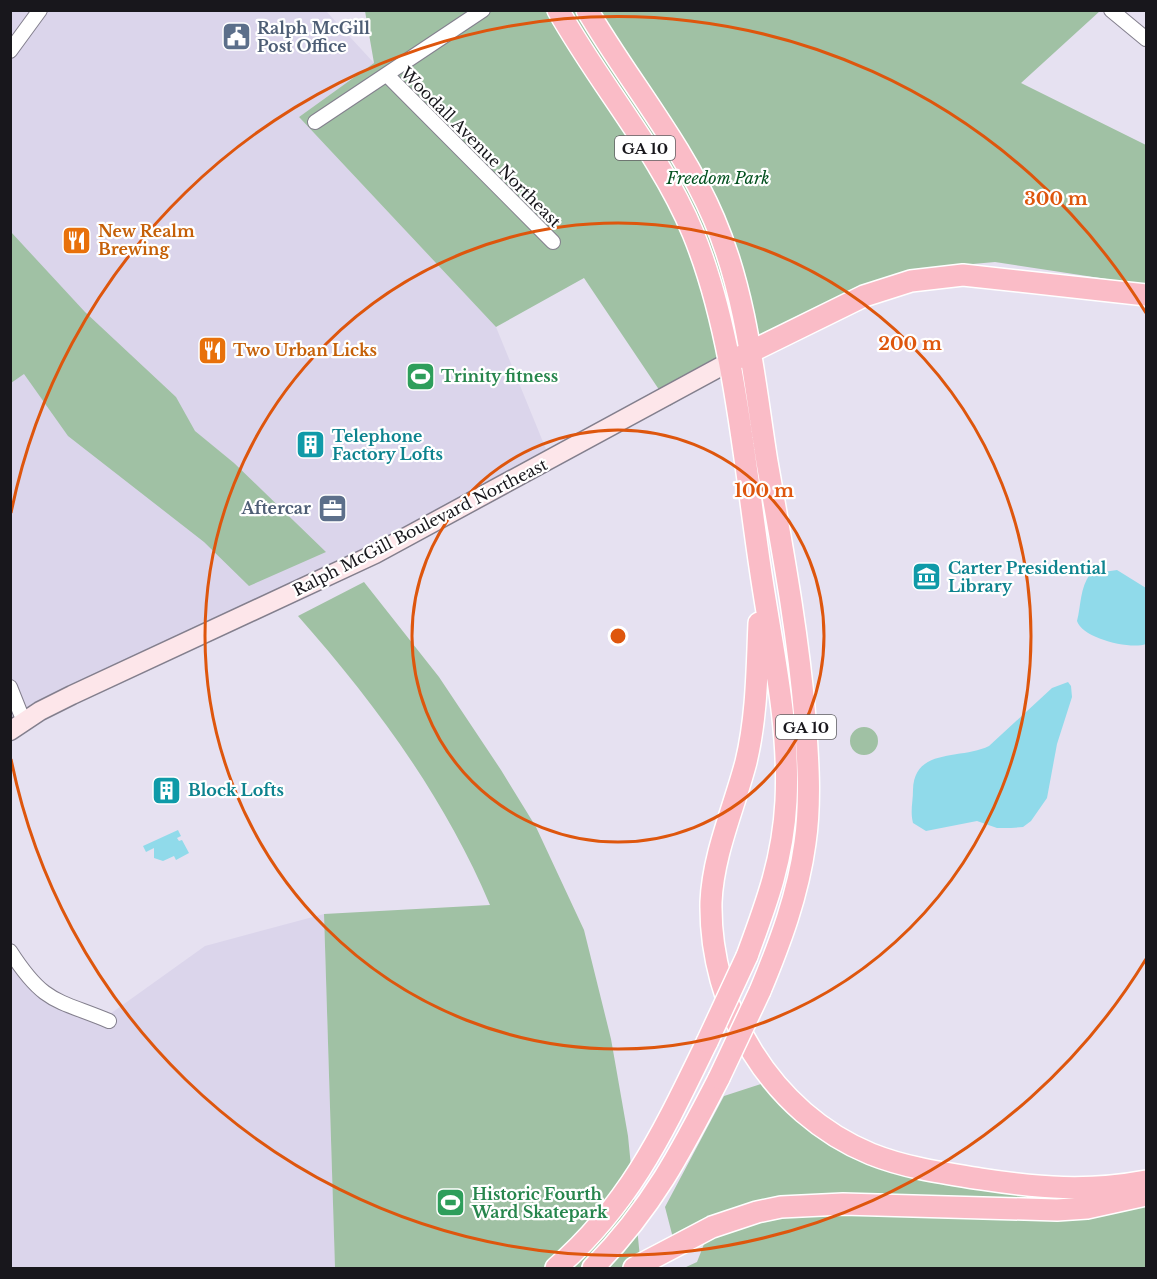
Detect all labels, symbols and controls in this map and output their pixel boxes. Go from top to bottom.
place label: Ralph McGill Post Office [257,18,370,56]
public building icon: Ralph McGill Post Office [220,21,252,53]
street label: Woodall Avenue Northeast [396,62,565,231]
road number: GA 10 [615,136,675,160]
park label: Freedom Park [666,168,769,188]
text: 300 m [1024,188,1088,210]
place label: New Realm Brewing [98,221,195,259]
restaurant icon: New Realm Brewing [61,224,93,256]
text: 200 m [878,333,942,355]
restaurant icon: Two Urban Licks [196,334,228,366]
place label: Two Urban Licks [233,340,377,360]
sports icon: Trinity fitness [404,360,436,392]
place label: Trinity fitness [441,366,558,386]
place label: Telephone Factory Lofts [332,426,443,464]
building icon: Telephone Factory Lofts [295,429,327,461]
street label: Ralph McGill Boulevard Northeast [290,454,550,600]
text: 100 m [734,480,794,502]
office icon: Aftercar [316,492,348,524]
place label: Aftercar [240,498,311,518]
place label: Carter Presidential Library [948,558,1107,596]
museum icon: Carter Presidential Library [911,561,943,593]
centre of rings [608,626,628,646]
road number: GA 10 [776,715,836,739]
building icon: Block Lofts [151,774,183,806]
place label: Block Lofts [188,780,284,800]
place label: Historic Fourth Ward Skatepark [471,1184,608,1222]
sports icon: Historic Fourth Ward Skatepark [435,1187,467,1219]

